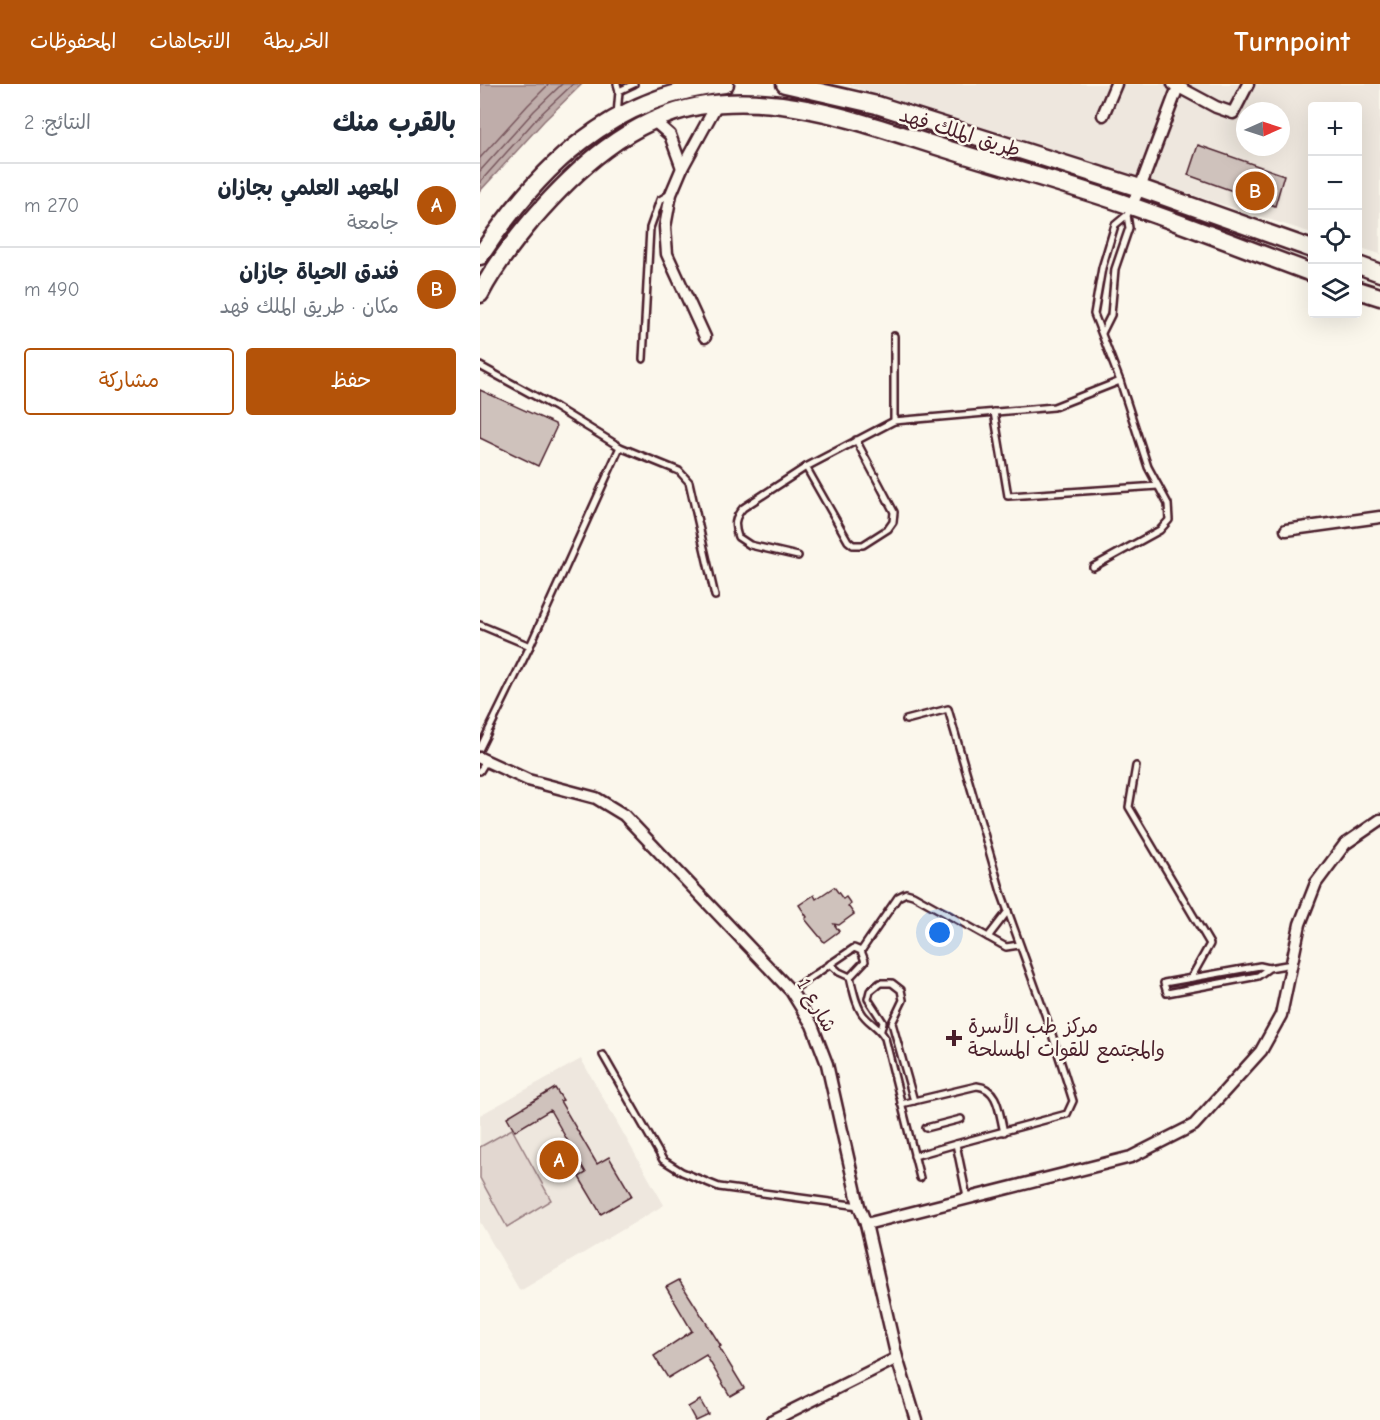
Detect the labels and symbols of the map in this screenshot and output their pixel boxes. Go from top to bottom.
north arrow [1236,102,1290,156]
street label: طريق الملك فهد [896,103,1023,162]
pin: B [1236,168,1274,214]
your location [925,918,954,947]
street label: شارع 1 [790,974,841,1037]
place label: مركز طب الأسرة والمجتمع للقوات المسلحة [968,1013,1165,1064]
marker: مركز طب الأسرة والمجتمع للقوات المسلحة [945,1029,963,1047]
pin: A [540,1138,578,1182]

